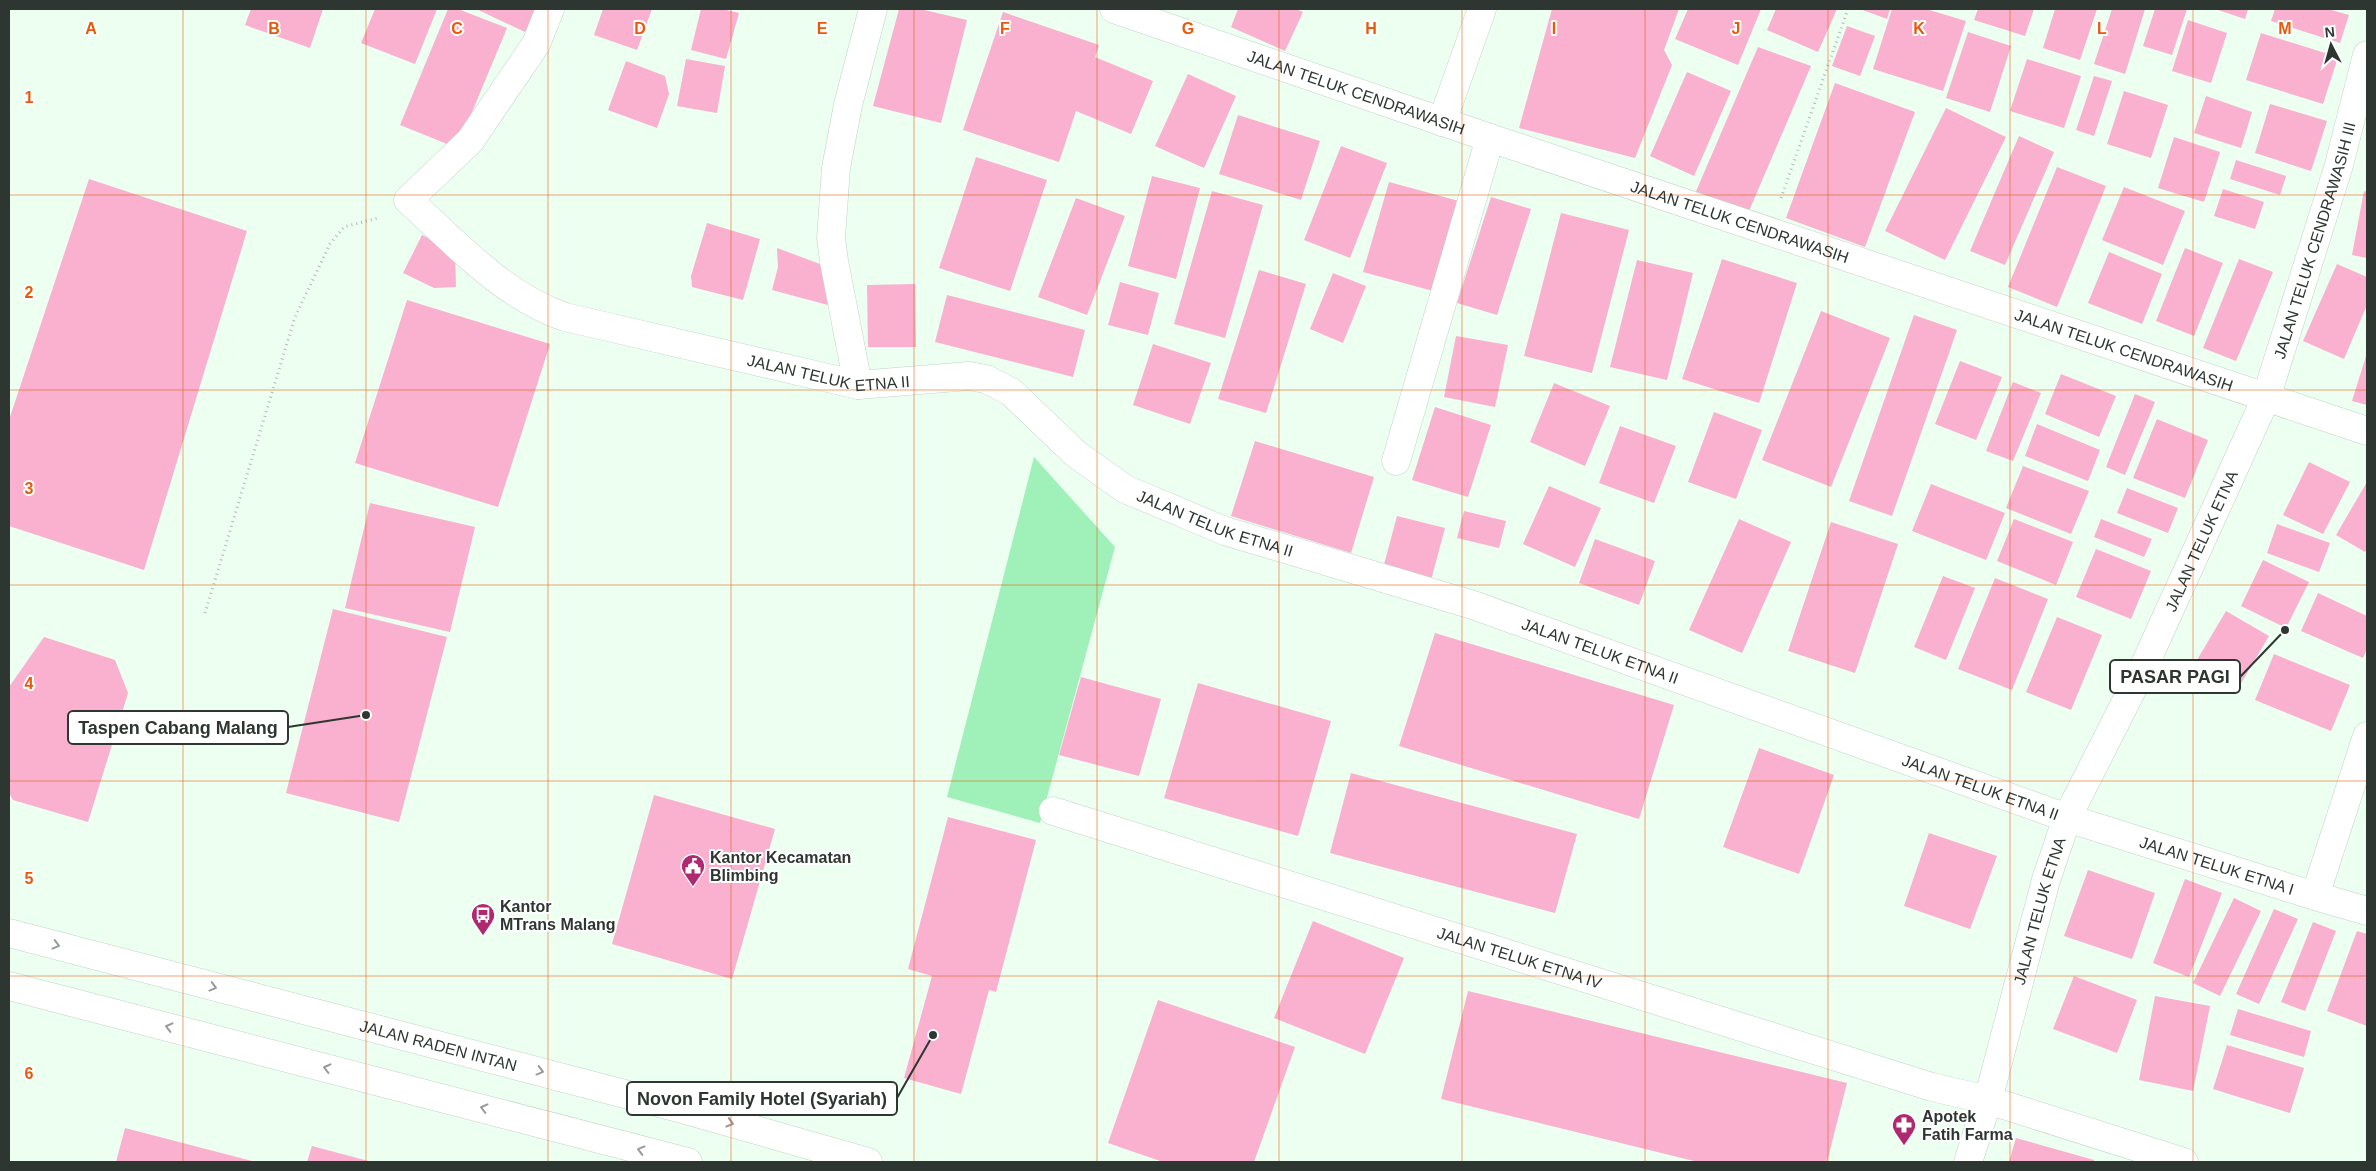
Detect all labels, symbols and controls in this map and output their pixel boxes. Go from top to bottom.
text: A [85,20,97,37]
text: B [268,20,280,37]
text: C [451,20,463,37]
text: D [634,20,646,37]
text: E [817,20,828,37]
text: F [1000,20,1010,37]
text: G [1182,20,1194,37]
text: H [1365,20,1377,37]
text: I [1552,20,1556,37]
text: J [1732,20,1740,37]
text: K [1913,20,1925,37]
text: L [2097,20,2107,37]
text: M [2278,20,2292,37]
north arrow [2306,20,2356,70]
text: N [2324,24,2336,41]
street label: JALAN TELUK CENDRAWASIH [1245,47,1467,138]
text: 1 [25,89,34,106]
street label: JALAN TELUK CENDRAWASIH III [2271,120,2359,361]
street label: JALAN TELUK CENDRAWASIH [1629,178,1851,266]
text: 2 [25,284,34,301]
street label: JALAN TELUK CENDRAWASIH [2013,306,2235,395]
street label: JALAN TELUK ETNA II [746,352,910,394]
street label: JALAN TELUK ETNA [2162,468,2241,614]
text: 3 [25,480,34,497]
street label: JALAN TELUK ETNA II [1134,487,1295,560]
street label: JALAN TELUK ETNA II [1519,615,1681,687]
callout: PASAR PAGI [2110,660,2240,693]
text: PASAR PAGI [2120,667,2230,687]
text: 4 [25,675,34,692]
callout: Taspen Cabang Malang [68,711,288,744]
text: Taspen Cabang Malang [78,718,278,738]
street label: JALAN TELUK ETNA II [1900,752,2061,823]
street label: JALAN TELUK ETNA I [2138,833,2296,898]
street label: JALAN TELUK ETNA [2011,835,2069,987]
place label: Kantor Kecamatan Blimbing [710,849,851,884]
public building icon: Kantor Kecamatan Blimbing [680,853,706,887]
text: 5 [25,870,34,887]
place label: Kantor MTrans Malang [500,898,616,933]
bus stop icon: Kantor MTrans Malang [470,902,496,936]
street label: JALAN TELUK ETNA IV [1435,924,1604,992]
one-way arrow [51,939,60,950]
one-way arrow [208,981,217,992]
street label: JALAN RADEN INTAN [358,1017,519,1074]
one-way arrow [165,1022,174,1033]
one-way arrow [323,1063,331,1073]
text: 6 [25,1065,34,1082]
one-way arrow [535,1066,543,1076]
callout: Novon Family Hotel (Syariah) [627,1082,897,1115]
text: Novon Family Hotel (Syariah) [637,1089,887,1109]
one-way arrow [480,1103,489,1114]
place label: Apotek Fatih Farma [1922,1108,2013,1143]
pharmacy icon: Apotek Fatih Farma [1891,1112,1917,1146]
one-way arrow [726,1118,734,1128]
one-way arrow [637,1145,646,1156]

